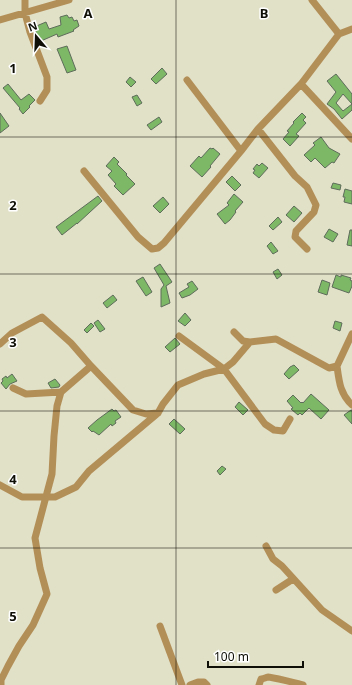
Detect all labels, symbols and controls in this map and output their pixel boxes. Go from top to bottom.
text: A [84,4,93,22]
text: B [260,4,268,22]
north arrow [16,16,56,56]
text: N [26,18,39,35]
text: 1 [9,59,17,77]
text: 2 [9,196,17,214]
text: 3 [9,333,17,351]
text: 4 [9,470,17,488]
text: 5 [9,607,17,625]
scale bar [208,643,303,669]
text: 100 m [214,648,249,665]

